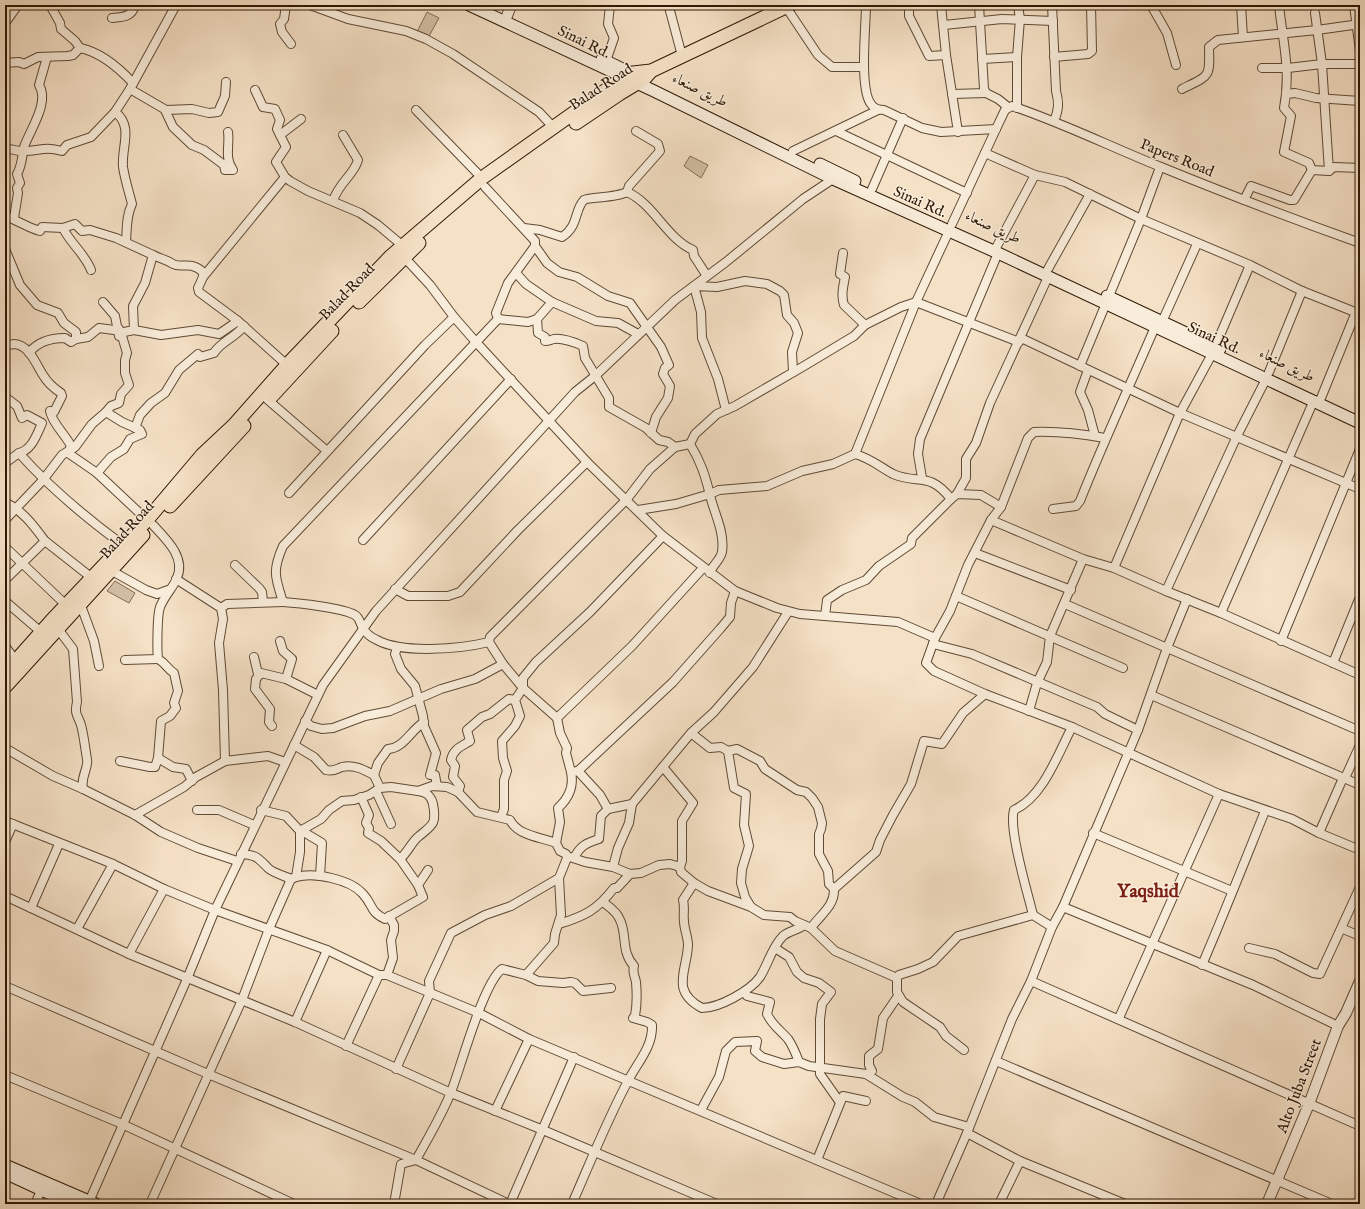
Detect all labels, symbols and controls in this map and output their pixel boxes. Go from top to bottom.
street label: Sinai Rd. [555,21,613,63]
street label: Balad Road [566,59,637,115]
street label: طريق صنعاء [669,68,731,112]
street label: Papers Road [1137,135,1218,182]
street label: Sinai Rd. [890,182,950,222]
street label: طريق صنعاء [962,206,1024,248]
street label: Balad Road [315,259,380,325]
street label: Sinai Rd. [1185,318,1243,358]
street label: طريق صنعاء [1256,343,1318,387]
street label: Balad Road [96,496,159,563]
district label: Yaqshid [1117,880,1180,904]
street label: Alto Juba Street [1272,1036,1326,1137]

